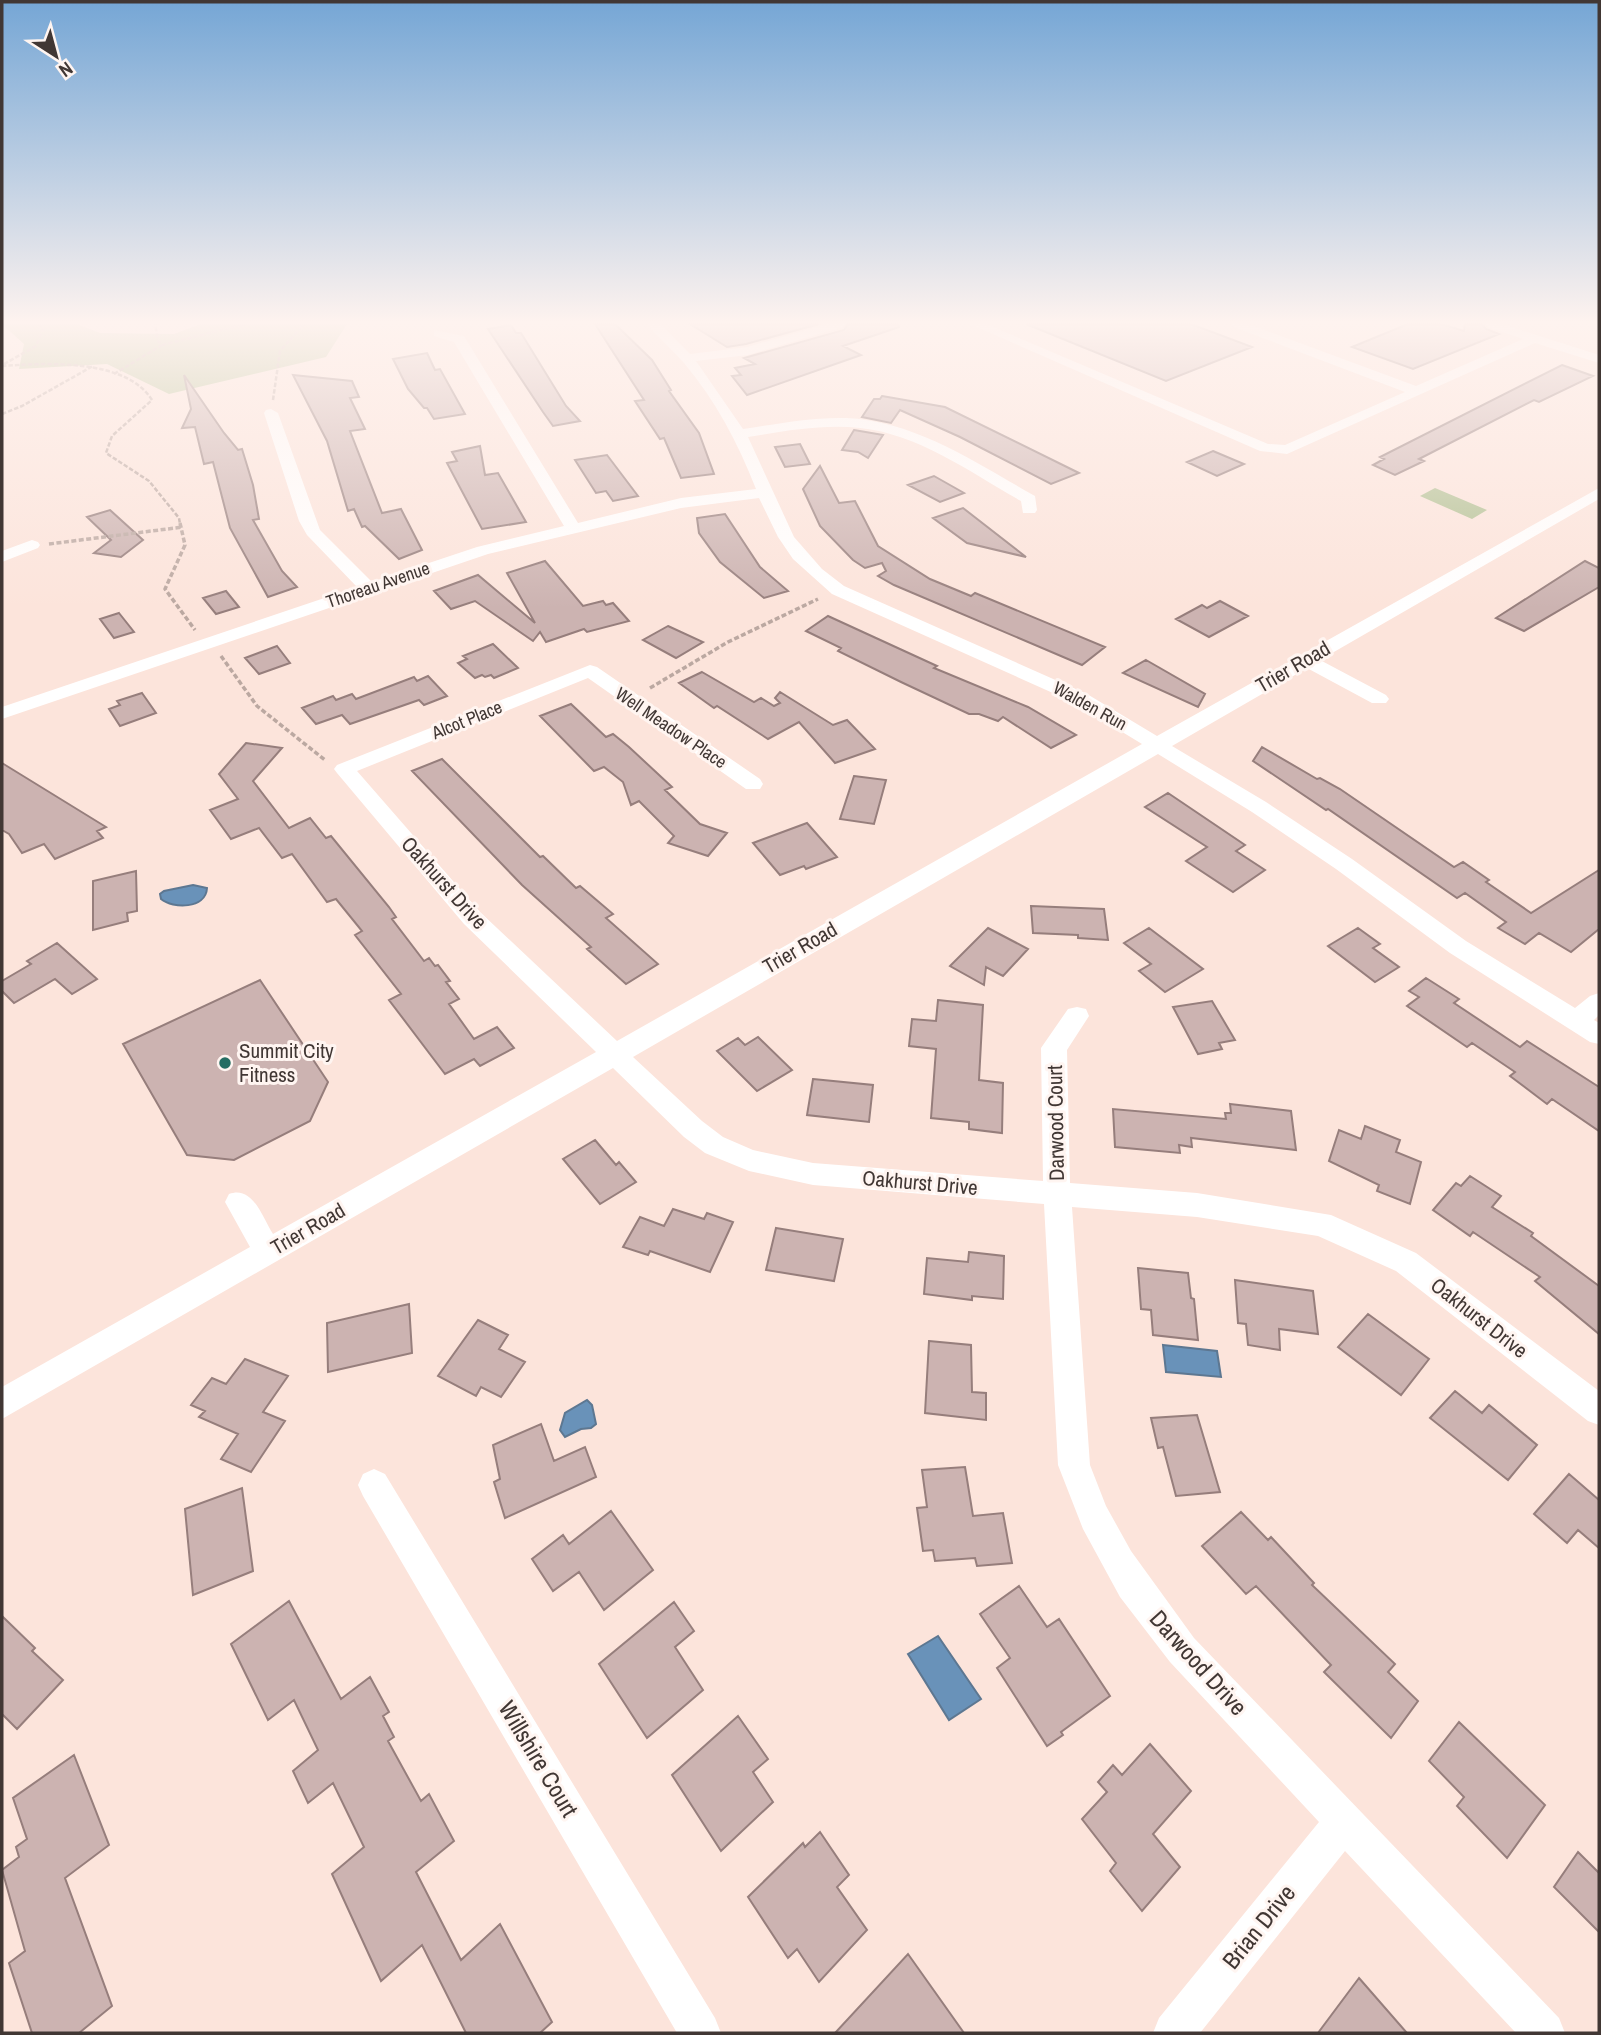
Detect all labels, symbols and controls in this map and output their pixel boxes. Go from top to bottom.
north arrow [21,21,91,91]
text: N [54,56,78,84]
street label: Thoreau Avenue [323,555,433,614]
street label: Trier Road [1250,634,1335,700]
street label: Walden Run [1049,675,1132,736]
street label: Well Meadow Place [611,681,732,774]
street label: Alcot Place [427,694,506,745]
street label: Oakhurst Drive [395,830,494,935]
street label: Trier Road [757,915,842,981]
place label: Summit City Fitness [239,1036,334,1089]
marker: Summit City Fitness [217,1055,233,1071]
street label: Darwood Court [1040,1065,1071,1181]
street label: Oakhurst Drive [861,1163,979,1202]
street label: Trier Road [265,1196,350,1262]
street label: Oakhurst Drive [1425,1271,1534,1365]
street label: Darwood Drive [1143,1603,1255,1722]
street label: Willshire Court [492,1694,586,1823]
street label: Brian Drive [1214,1878,1302,1975]

